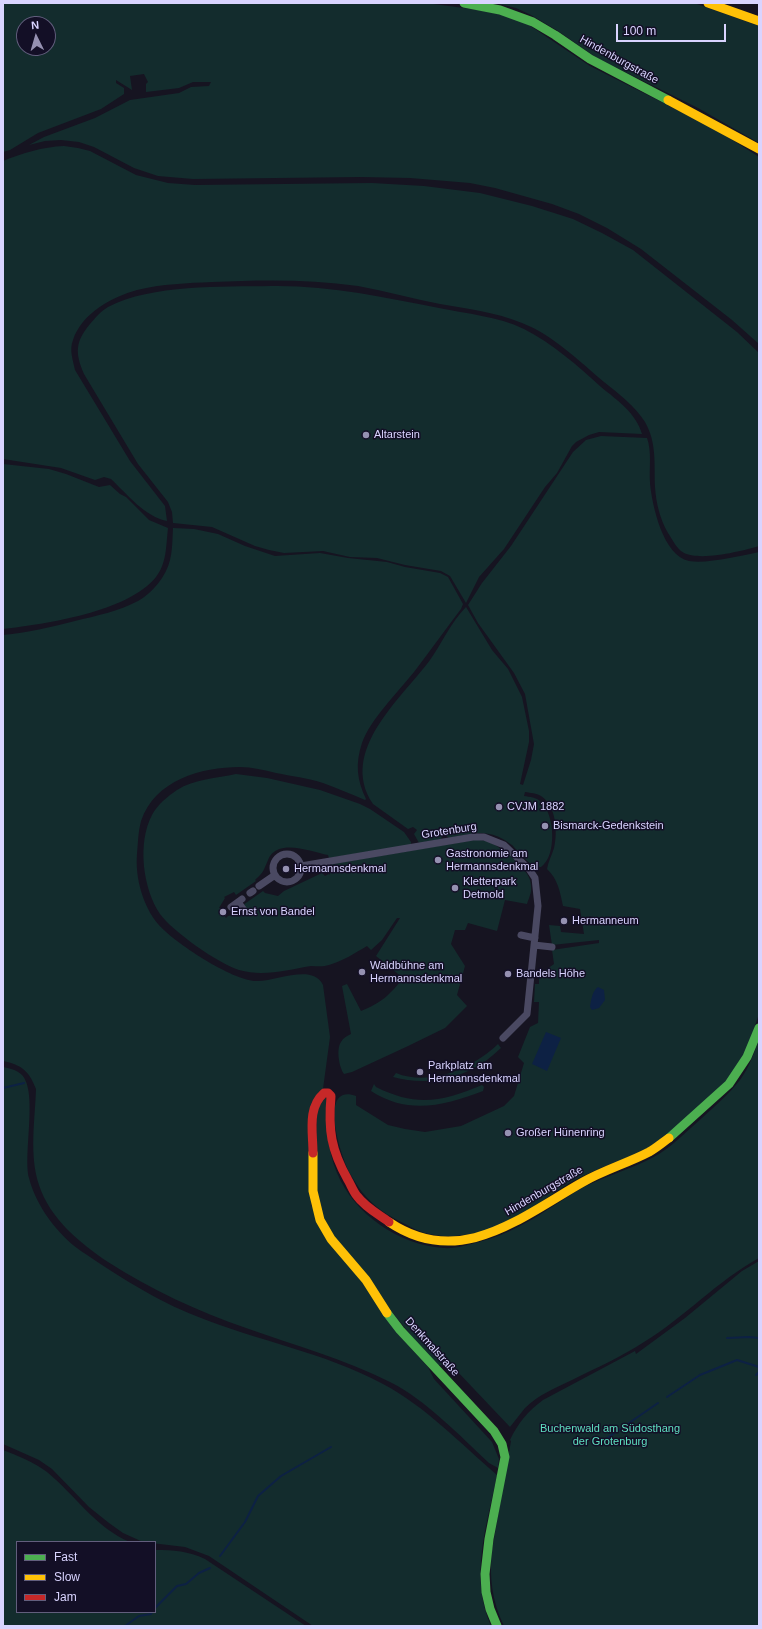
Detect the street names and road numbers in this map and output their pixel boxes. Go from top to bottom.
street label: Hindenburgstraße [577,33,661,87]
street label: Grotenburg [420,820,478,842]
street label: Hindenburgstraße [503,1163,585,1219]
street label: Denkmalstraße [402,1315,462,1379]

